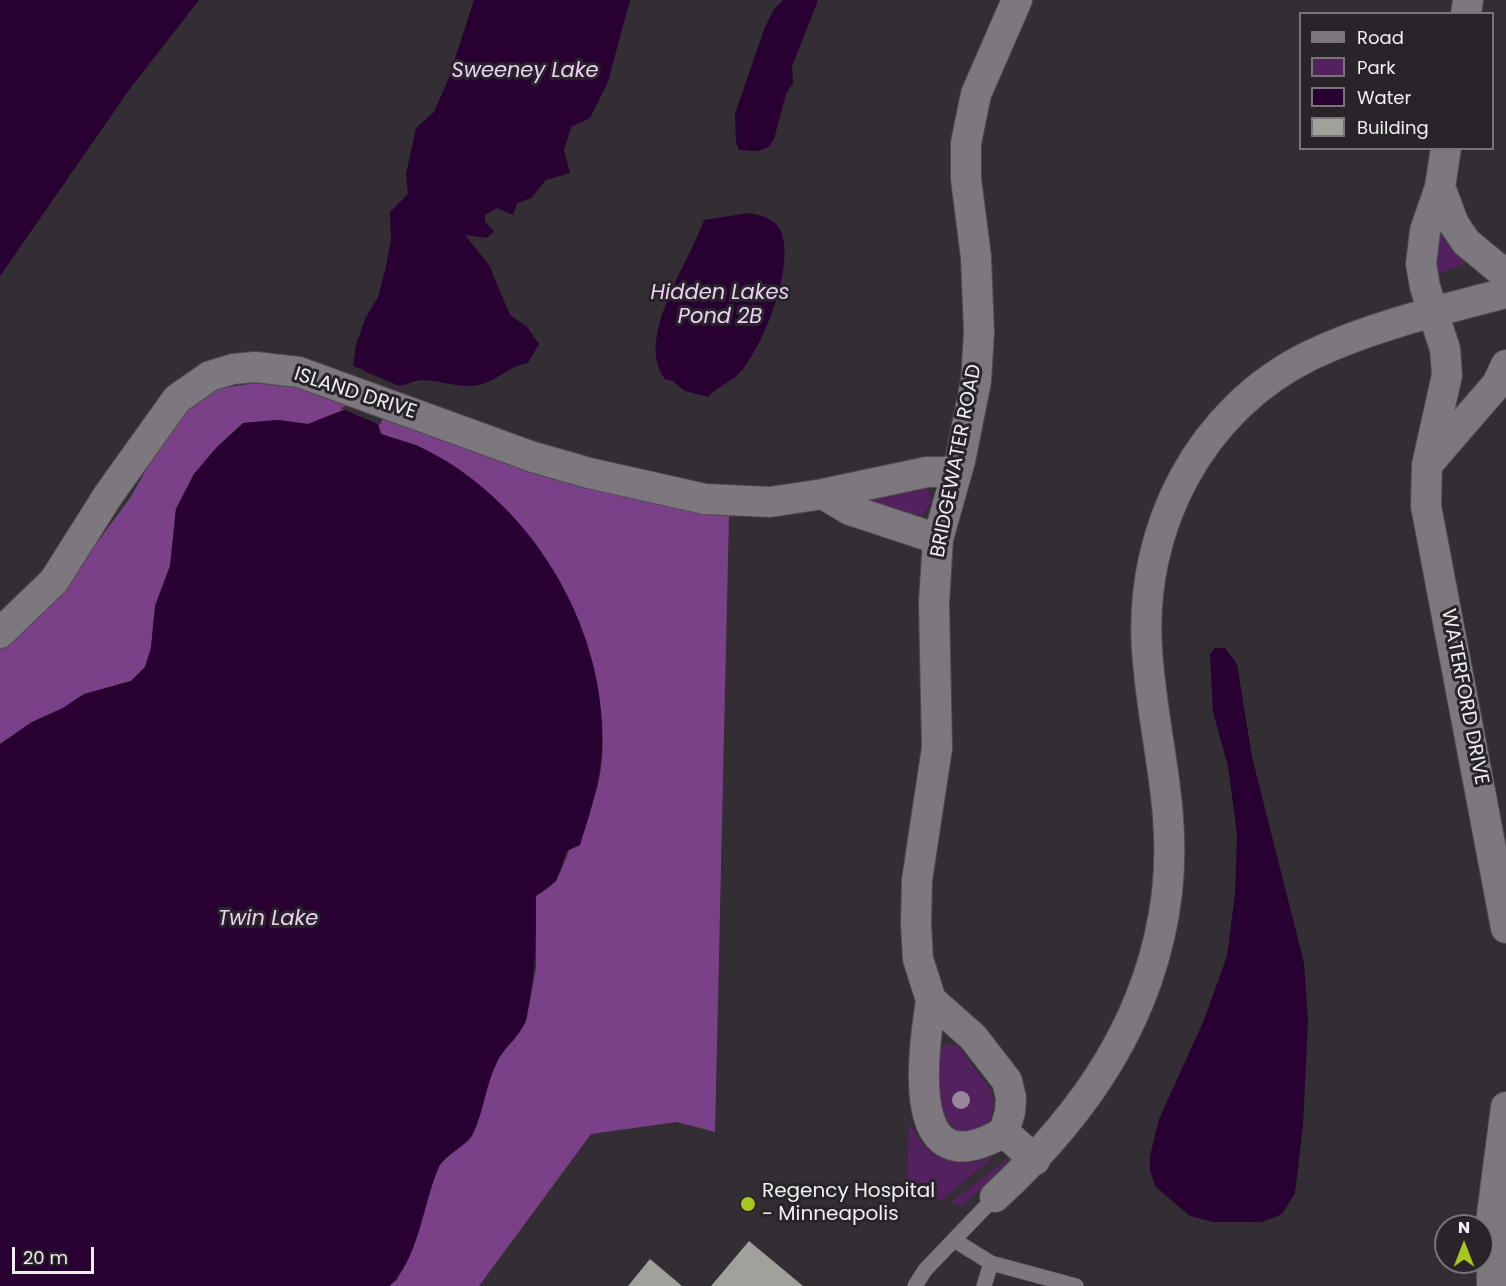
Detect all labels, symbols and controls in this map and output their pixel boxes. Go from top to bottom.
legend [1299,12,1494,150]
text: Road [1357,25,1404,50]
text: Park [1357,55,1396,80]
water label: Sweeney Lake [451,59,599,85]
text: Water [1357,85,1411,110]
text: Building [1357,115,1429,140]
water label: Hidden Lakes Pond 2B [651,281,789,331]
street label: BRIDGEWATER ROAD [926,362,988,560]
street label: ISLAND DRIVE [291,363,419,425]
street label: WATERFORD DRIVE [1435,607,1493,787]
water label: Twin Lake [218,907,318,933]
place label: Regency Hospital - Minneapolis [762,1180,935,1227]
marker: Regency Hospital - Minneapolis [739,1195,757,1213]
north arrow [1434,1214,1494,1274]
text: N [1458,1216,1470,1239]
scale bar [15,1235,98,1273]
text: 20 m [23,1245,68,1270]

